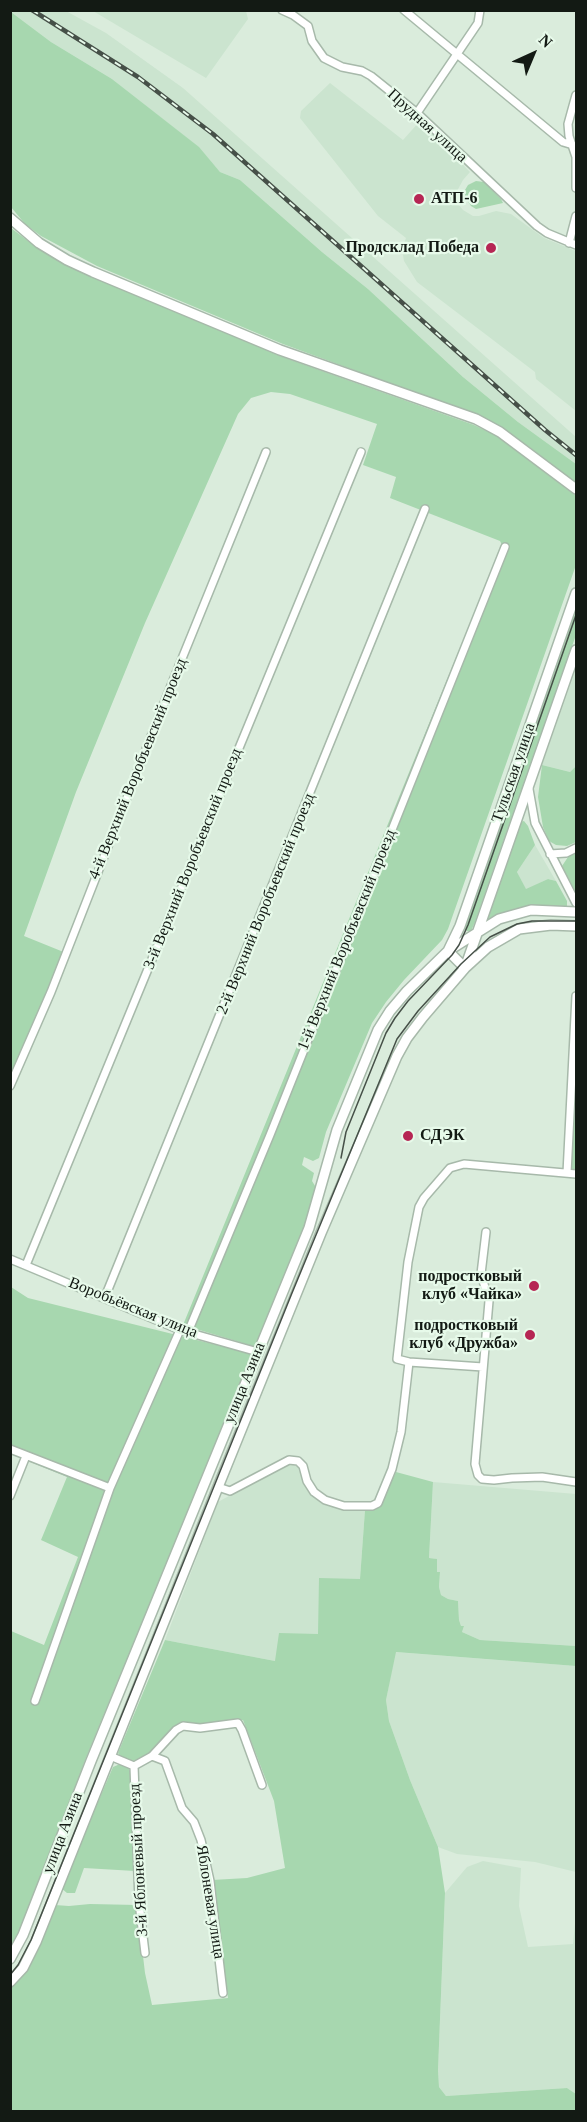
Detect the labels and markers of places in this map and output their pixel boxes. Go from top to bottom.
place label: АТП-6 [431,189,478,209]
marker: АТП-6 [412,192,426,206]
place label: Продсклад Победа [345,238,479,258]
marker: Продсклад Победа [484,241,498,255]
place label: СДЭК [420,1126,465,1146]
marker: СДЭК [401,1129,415,1143]
place label: подростковый клуб «Чайка» [418,1267,522,1305]
marker: подростковый клуб «Чайка» [527,1279,541,1293]
place label: подростковый клуб «Дружба» [409,1316,518,1354]
marker: подростковый клуб «Дружба» [523,1328,537,1342]

